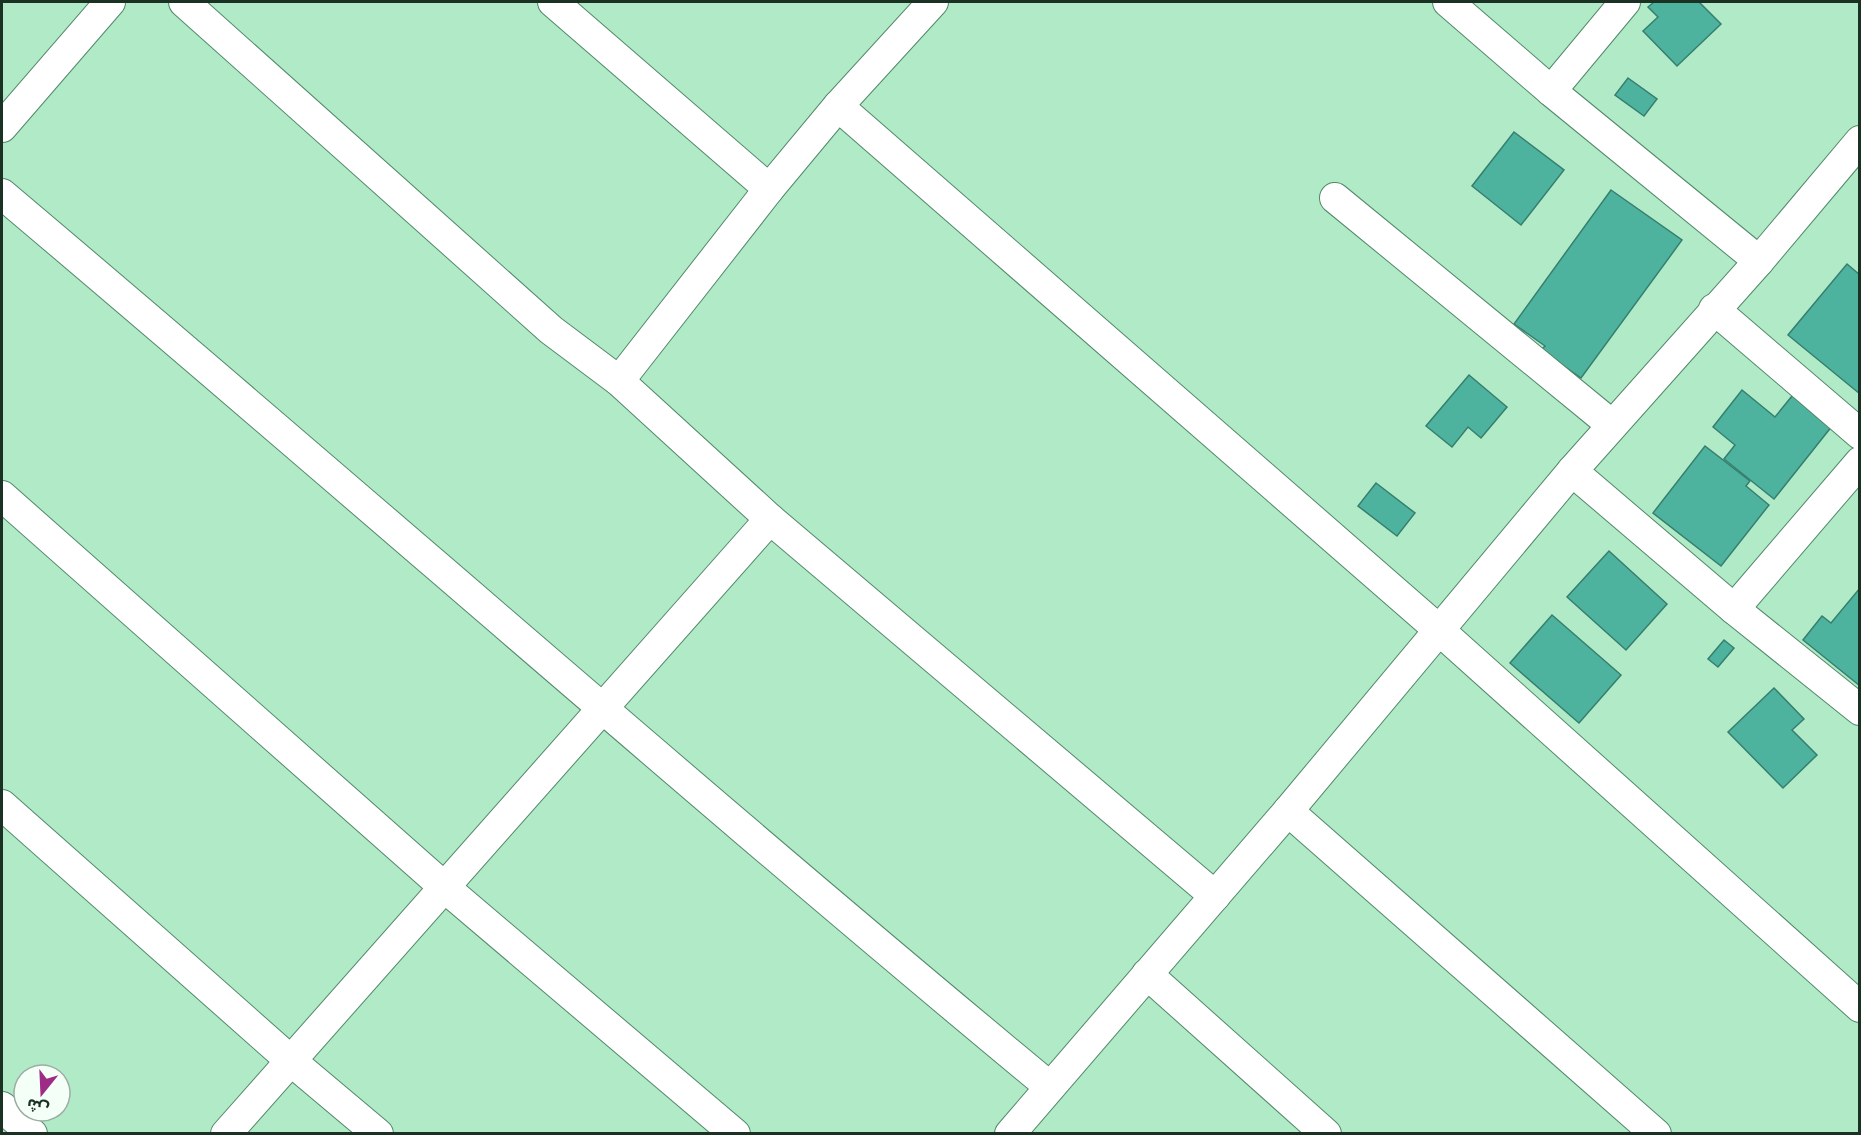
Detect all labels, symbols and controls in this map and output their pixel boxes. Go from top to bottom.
north arrow [12,1063,72,1123]
text: ش [24,1094,51,1119]

